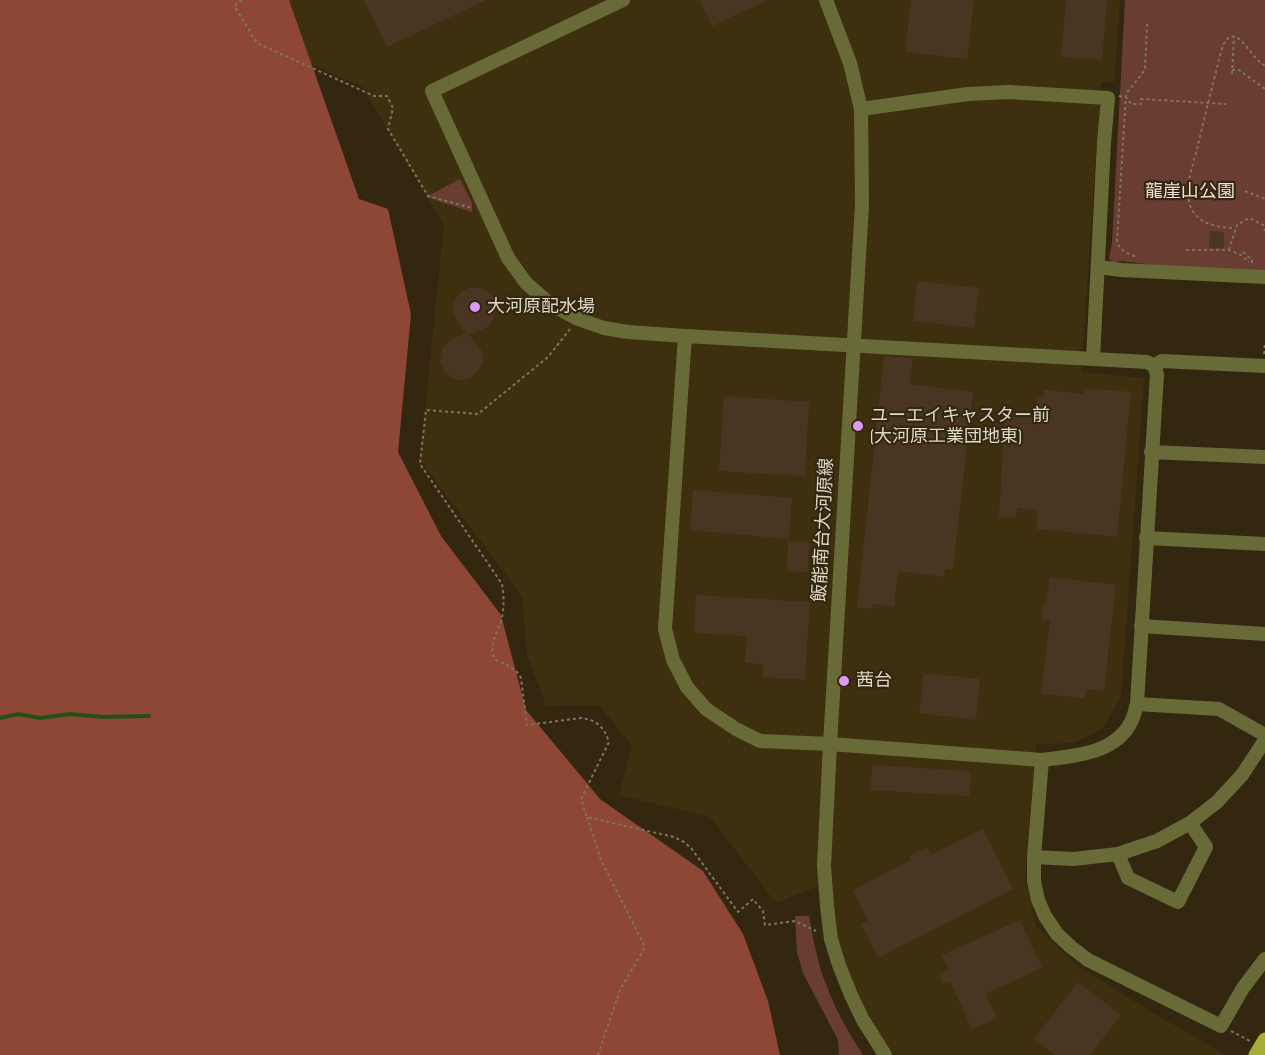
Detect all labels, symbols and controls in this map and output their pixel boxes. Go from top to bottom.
park label: 龍崖山公園 [1145,181,1235,203]
place label: 大河原配水場 [487,296,595,318]
marker: 大河原配水場 [468,300,482,314]
place label: ユーエイキャスター前 (大河原工業団地東) [870,405,1050,448]
marker: ユーエイキャスター前 (大河原工業団地東) [851,419,865,433]
street label: 飯能南台大河原線 [809,458,839,602]
place label: 茜台 [856,670,892,692]
marker: 茜台 [837,674,851,688]

